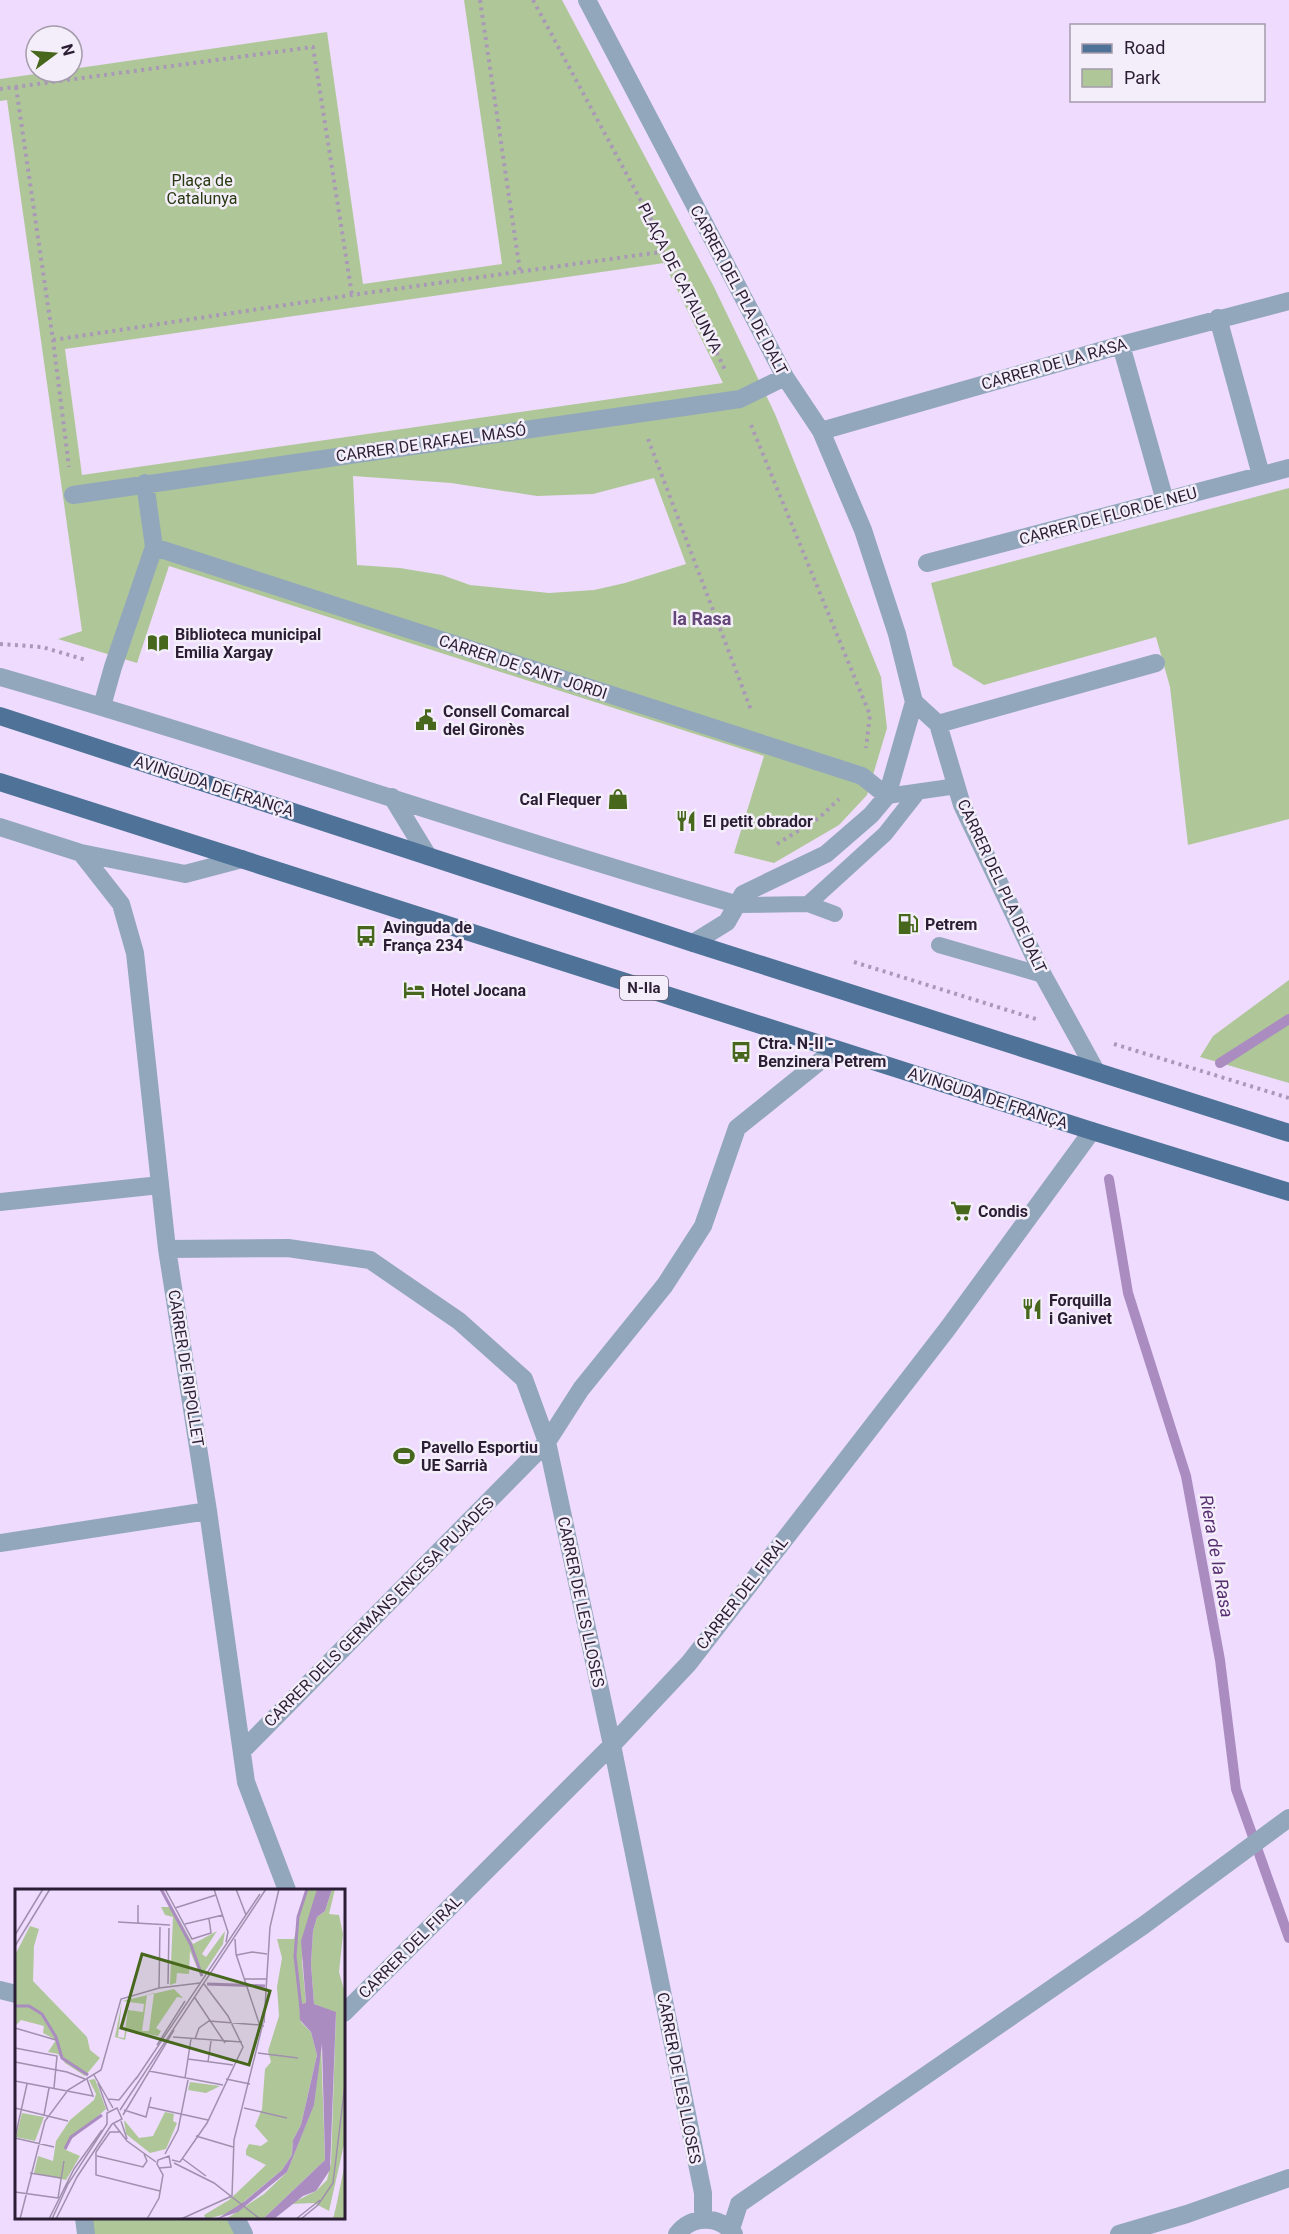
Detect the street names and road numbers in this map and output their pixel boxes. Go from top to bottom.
street label: PLAÇA DE CATALUNYA [634,200,726,357]
street label: CARRER DEL PLA DE DALT [686,202,792,378]
street label: CARRER DE LA RASA [979,334,1129,394]
street label: CARRER DE RAFAEL MASÓ [334,419,527,466]
street label: CARRER DE FLOR DE NEU [1017,483,1199,549]
street label: CARRER DE SANT JORDI [436,631,610,703]
street label: AVINGUDA DE FRANÇA [132,751,297,821]
street label: CARRER DEL PLA DE DALT [953,796,1051,976]
road number: N-IIa [620,976,668,1000]
street label: AVINGUDA DE FRANÇA [906,1063,1071,1133]
street label: CARRER DE RIPOLLET [164,1288,208,1448]
street label: CARRER DELS GERMANS ENCESA PUJADES [260,1493,498,1731]
street label: CARRER DE LES LLOSES [554,1515,608,1689]
street label: CARRER DEL FIRAL [692,1533,792,1653]
street label: CARRER DEL FIRAL [355,1891,466,2002]
street label: CARRER DE LES LLOSES [653,1991,705,2165]

